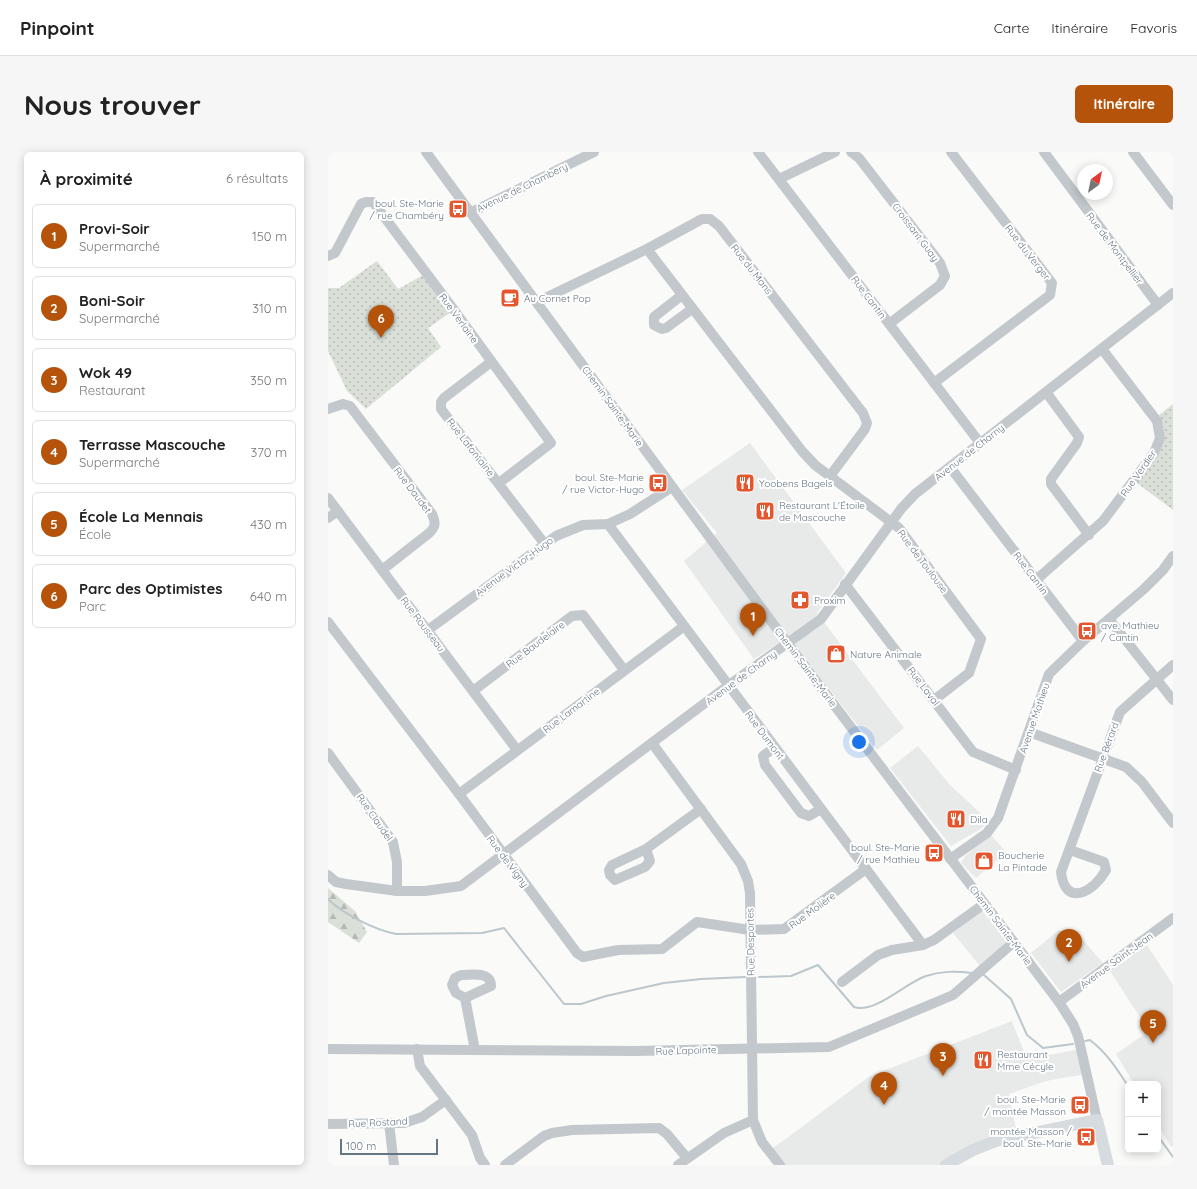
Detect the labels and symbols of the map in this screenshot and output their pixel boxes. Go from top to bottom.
street label: Avenue de Chambery [474,160,570,215]
north arrow [1077,164,1113,200]
place label: boul. Ste-Marie / rue Chambéry [370,197,444,222]
bus stop icon: boul. Ste-Marie / rue Chambéry [447,198,469,220]
street label: Croissant Guay [889,200,942,264]
street label: Rue de Montpellier [1083,210,1146,287]
street label: Rue du Verger [1002,222,1053,283]
street label: Rue du Mans [728,242,775,297]
street label: Rue Cantin [848,273,889,321]
cafe icon: Au Cornet Pop [499,287,521,309]
street label: Rue Verlaine [436,291,481,346]
place label: Au Cornet Pop [524,292,591,305]
pin: 6 [368,305,394,338]
street label: Chemin Sainte-Marie [579,364,646,449]
street label: Rue Lafontaine [444,416,498,479]
street label: Avenue de Charny [932,421,1007,484]
street label: Rue Verdier [1118,447,1159,499]
street label: Rue Daudet [391,465,435,517]
place label: boul. Ste-Marie / rue Victor-Hugo [562,471,644,496]
bus stop icon: boul. Ste-Marie / rue Victor-Hugo [647,472,669,494]
restaurant icon: Yoobens Bagels [734,472,756,494]
place label: Yoobens Bagels [759,477,833,490]
place label: Restaurant L'Étoile de Mascouche [779,499,865,524]
restaurant icon: Restaurant L'Étoile de Mascouche [754,500,776,522]
street label: Rue de Toulouse [895,527,951,596]
street label: Avenue Victor-Hugo [473,534,556,599]
street label: Rue Cantin [1010,549,1051,597]
pharmacy icon: Proxim [789,589,811,611]
street label: Rue Rousseau [398,594,448,654]
place label: Proxim [814,594,846,607]
pin: 1 [740,603,766,636]
street label: Rue Baudelaire [503,618,568,671]
place label: ave. Mathieu / Cantin [1101,619,1159,644]
bus stop icon: ave. Mathieu / Cantin [1076,620,1098,642]
street label: Chemin Sainte-Marie [771,625,840,710]
shop icon: Nature Animale [825,643,847,665]
street label: Avenue de Charny [703,647,779,708]
place label: Nature Animale [850,648,922,661]
street label: Rue Laval [905,664,943,708]
street label: Avenue Mathieu [1016,681,1053,755]
street label: Rue Lamartine [540,685,603,736]
street label: Rue Dumont [742,708,788,763]
street label: Rue Bérard [1091,720,1122,774]
your location [849,732,869,752]
street label: Rue Claudel [353,791,396,844]
restaurant icon: Dila [945,808,967,830]
place label: Dila [970,813,988,826]
street label: Rue de Vigny [484,833,531,890]
place label: boul. Ste-Marie / rue Mathieu [851,841,920,866]
bus stop icon: boul. Ste-Marie / rue Mathieu [923,842,945,864]
place label: Boucherie La Pintade [998,849,1048,874]
shop icon: Boucherie La Pintade [973,850,995,872]
street label: Chemin Sainte-Marie [966,883,1035,968]
street label: Rue Molière [786,889,838,932]
street label: Rue Desportes [743,908,758,976]
pin: 2 [1056,929,1082,962]
street label: Avenue Saint-Jean [1077,930,1155,991]
pin: 5 [1140,1010,1166,1043]
street label: Rue Lapointe [655,1043,717,1058]
pin: 3 [930,1043,956,1076]
place label: Restaurant Mme Cécyle [997,1048,1054,1073]
restaurant icon: Restaurant Mme Cécyle [972,1049,994,1071]
pin: 4 [871,1072,897,1105]
place label: boul. Ste-Marie / montée Masson [984,1093,1066,1118]
bus stop icon: boul. Ste-Marie / montée Masson [1069,1094,1091,1116]
street label: Rue Rostand [348,1114,408,1131]
place label: montée Masson / boul. Ste-Marie [990,1125,1073,1150]
bus stop icon: montée Masson / boul. Ste-Marie [1075,1126,1097,1148]
scale bar [340,1137,438,1156]

